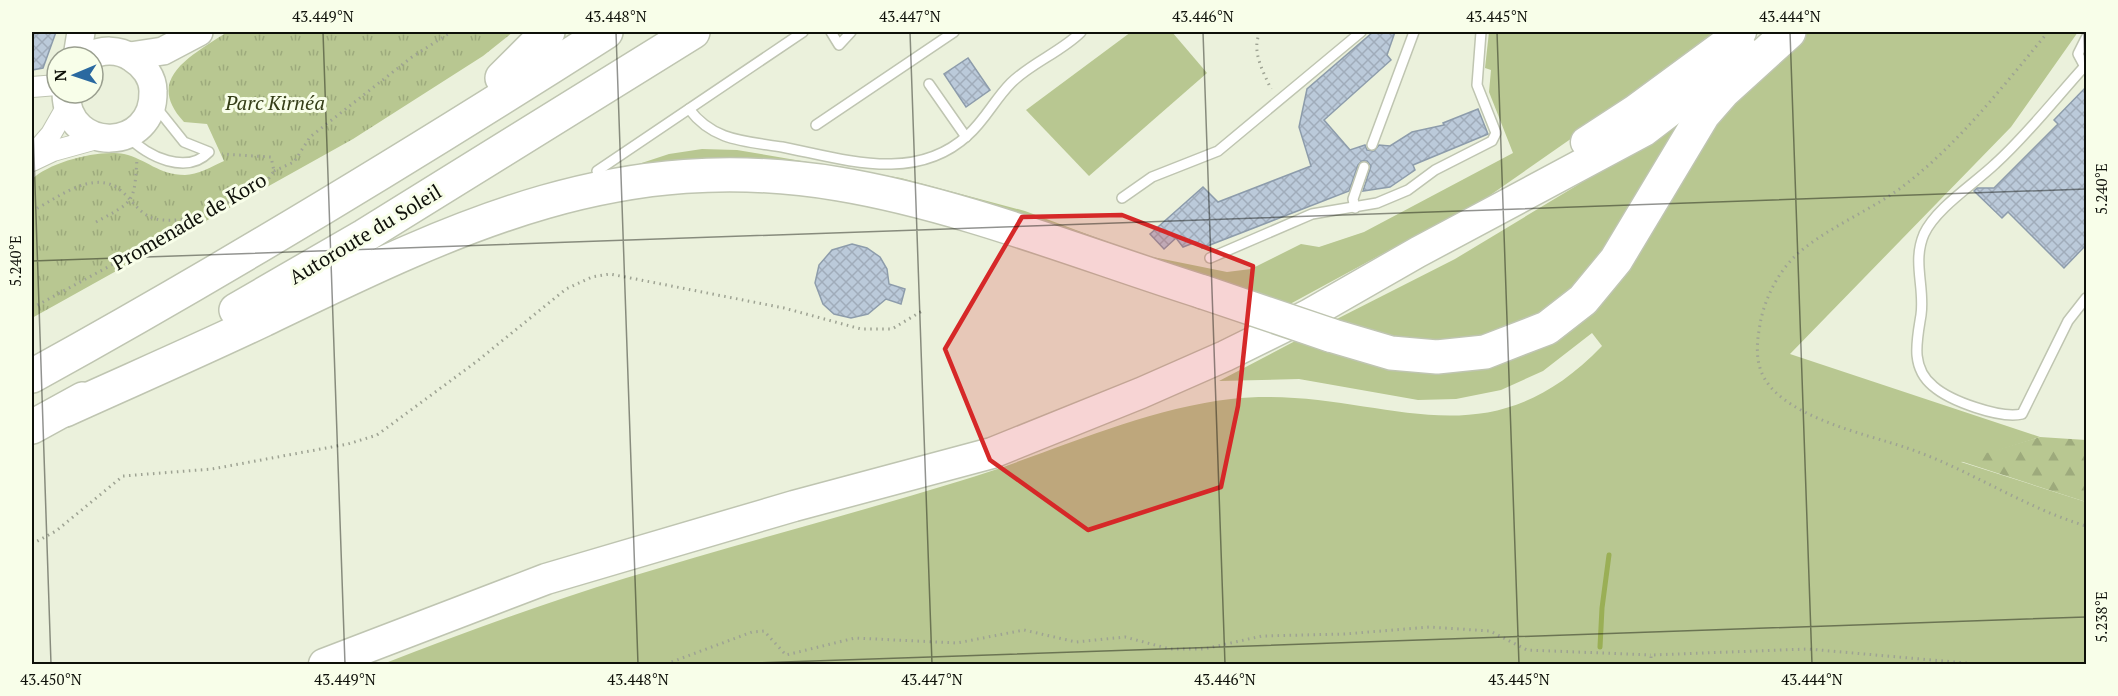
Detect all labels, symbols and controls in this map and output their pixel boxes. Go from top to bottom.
text: 43.449°N [292,6,354,26]
text: 43.448°N [585,6,647,26]
text: 43.447°N [879,6,941,26]
text: 43.446°N [1172,6,1234,26]
text: 43.445°N [1466,6,1528,26]
text: 43.444°N [1759,6,1821,26]
north arrow [45,45,105,105]
text: N [49,69,71,82]
park label: Parc Kirnéa [224,89,325,116]
text: 5.240°E [2091,163,2111,215]
street label: Promenade de Koro [107,166,271,276]
street label: Autoroute du Soleil [284,178,446,290]
text: 5.240°E [5,235,25,287]
text: 5.238°E [2091,591,2111,643]
text: 43.450°N [20,669,82,689]
text: 43.449°N [314,669,376,689]
text: 43.448°N [607,669,669,689]
text: 43.447°N [901,669,963,689]
text: 43.446°N [1194,669,1256,689]
text: 43.445°N [1488,669,1550,689]
text: 43.444°N [1781,669,1843,689]

